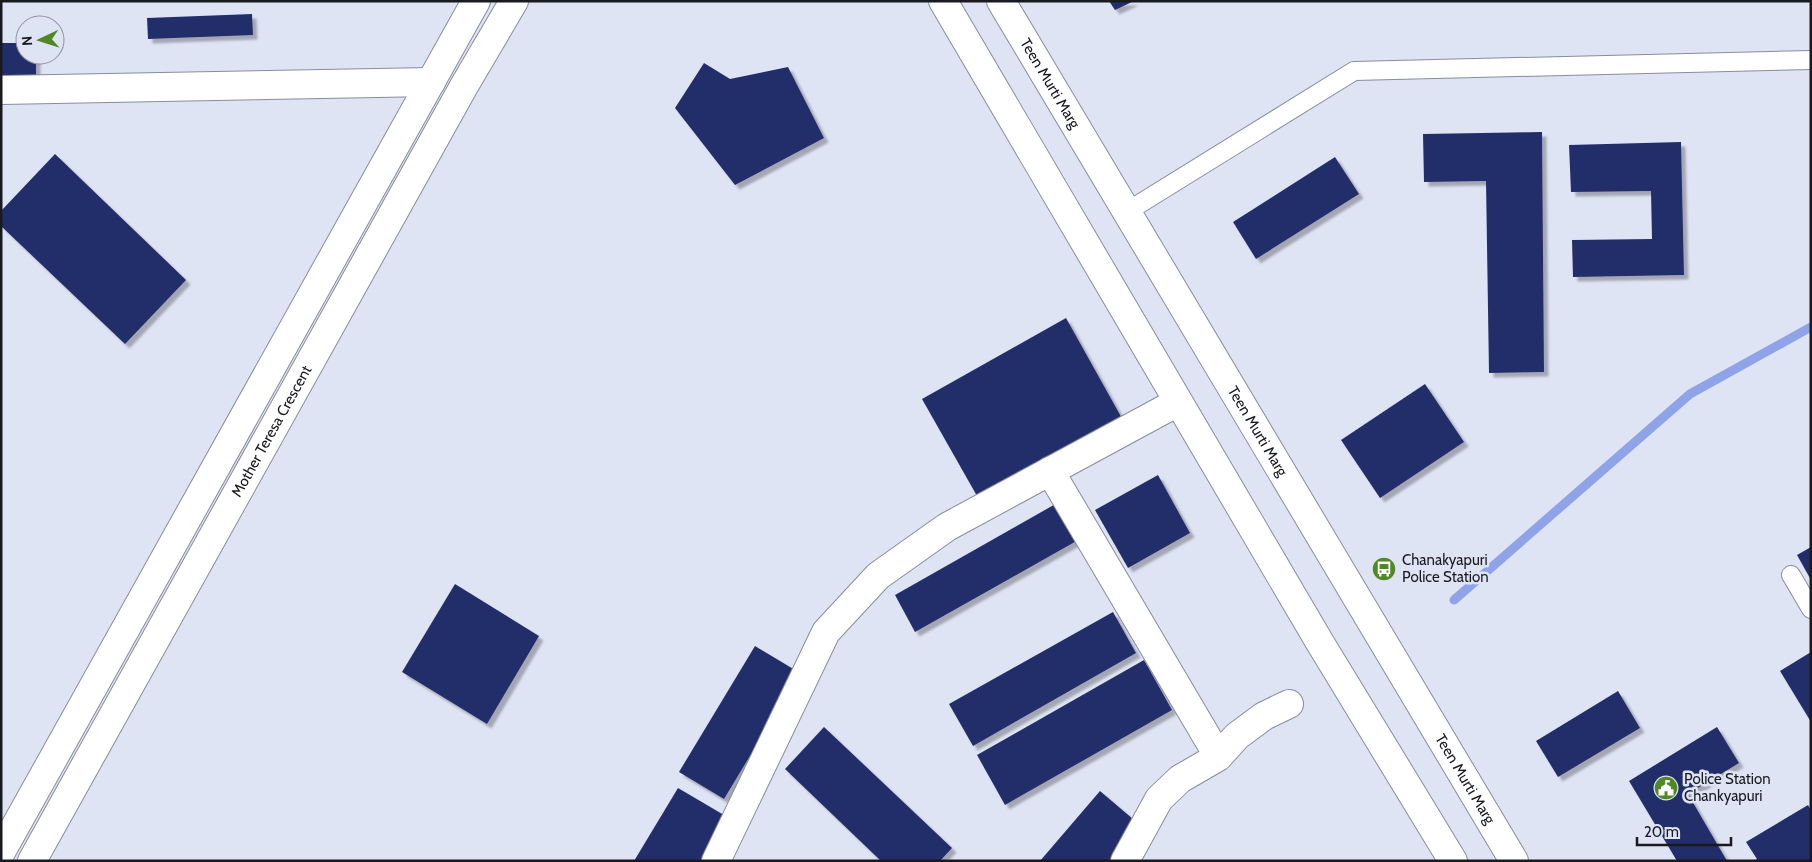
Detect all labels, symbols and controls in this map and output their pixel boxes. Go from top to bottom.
north arrow [15,15,65,65]
text: N [18,35,36,46]
street label: Teen Murti Marg [1016,35,1084,132]
street label: Mother Teresa Crescent [228,362,315,500]
street label: Teen Murti Marg [1224,383,1292,480]
place label: Chanakyapuri Police Station [1402,551,1489,586]
bus stop icon: Chanakyapuri Police Station [1371,556,1397,582]
street label: Teen Murti Marg [1431,731,1499,828]
place label: Police Station Chankyapuri [1684,770,1771,805]
public building icon: Police Station Chankyapuri [1653,775,1679,801]
scale bar [1637,814,1731,846]
text: 20 m [1644,823,1679,841]

